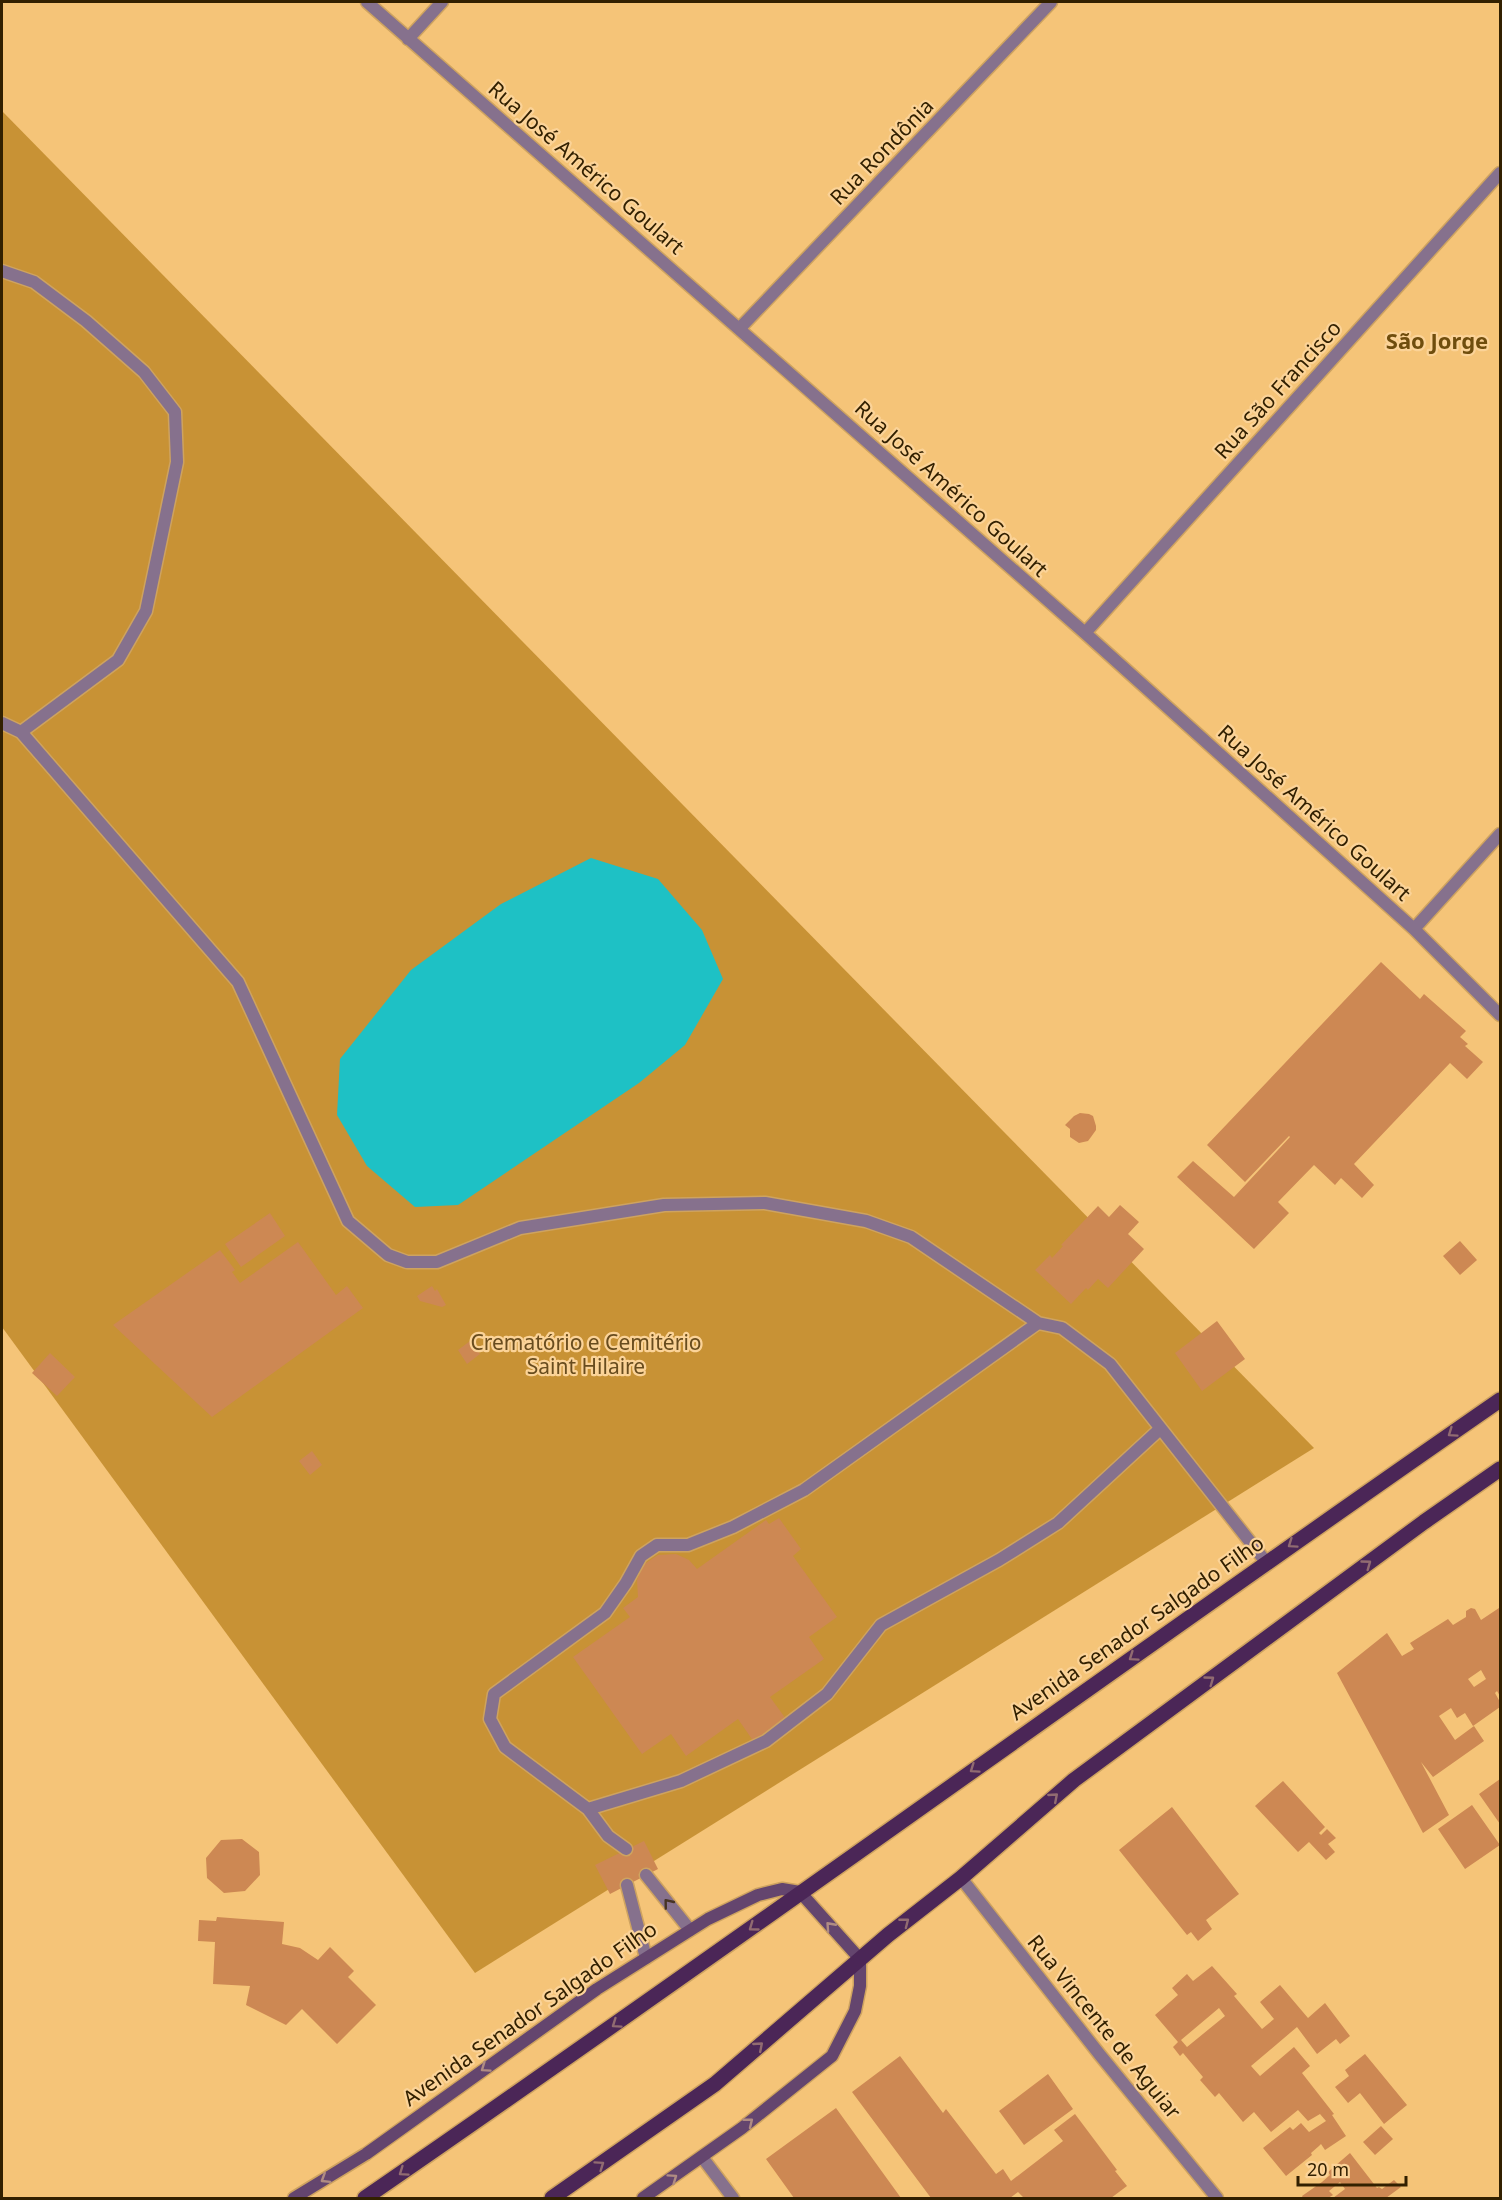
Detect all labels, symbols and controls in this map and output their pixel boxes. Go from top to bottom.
street label: Rua José Américo Goulart [483,74,691,260]
street label: Rua Rondônia [823,92,939,211]
street label: Rua São Francisco [1208,314,1347,464]
district label: São Jorge [1386,325,1488,355]
street label: Rua José Américo Goulart [849,394,1055,583]
street label: Rua José Américo Goulart [1212,718,1418,907]
park label: Crematório e Cemitério Saint Hilaire [470,1328,702,1380]
one-way arrow [1448,1426,1459,1437]
street label: Avenida Senador Salgado Filho [1004,1528,1269,1726]
one-way arrow [1288,1537,1299,1548]
one-way arrow [1360,1560,1371,1571]
one-way arrow [1128,1650,1139,1661]
one-way arrow [1203,1676,1214,1687]
one-way arrow [969,1762,980,1773]
one-way arrow [1047,1793,1058,1804]
one-way arrow [665,1898,676,1909]
street label: Avenida Senador Salgado Filho [397,1914,662,2112]
one-way arrow [898,1918,909,1929]
one-way arrow [748,1919,759,1930]
one-way arrow [826,1922,837,1933]
street label: Rua Vincente de Aguiar [1022,1928,1188,2125]
one-way arrow [611,2017,622,2028]
one-way arrow [752,2042,763,2053]
one-way arrow [481,2061,492,2072]
one-way arrow [743,2118,754,2129]
scale bar [1298,2149,1406,2187]
text: 20 m [1307,2157,1349,2181]
one-way arrow [594,2161,605,2172]
one-way arrow [399,2165,410,2176]
one-way arrow [321,2172,331,2184]
one-way arrow [666,2174,677,2185]

